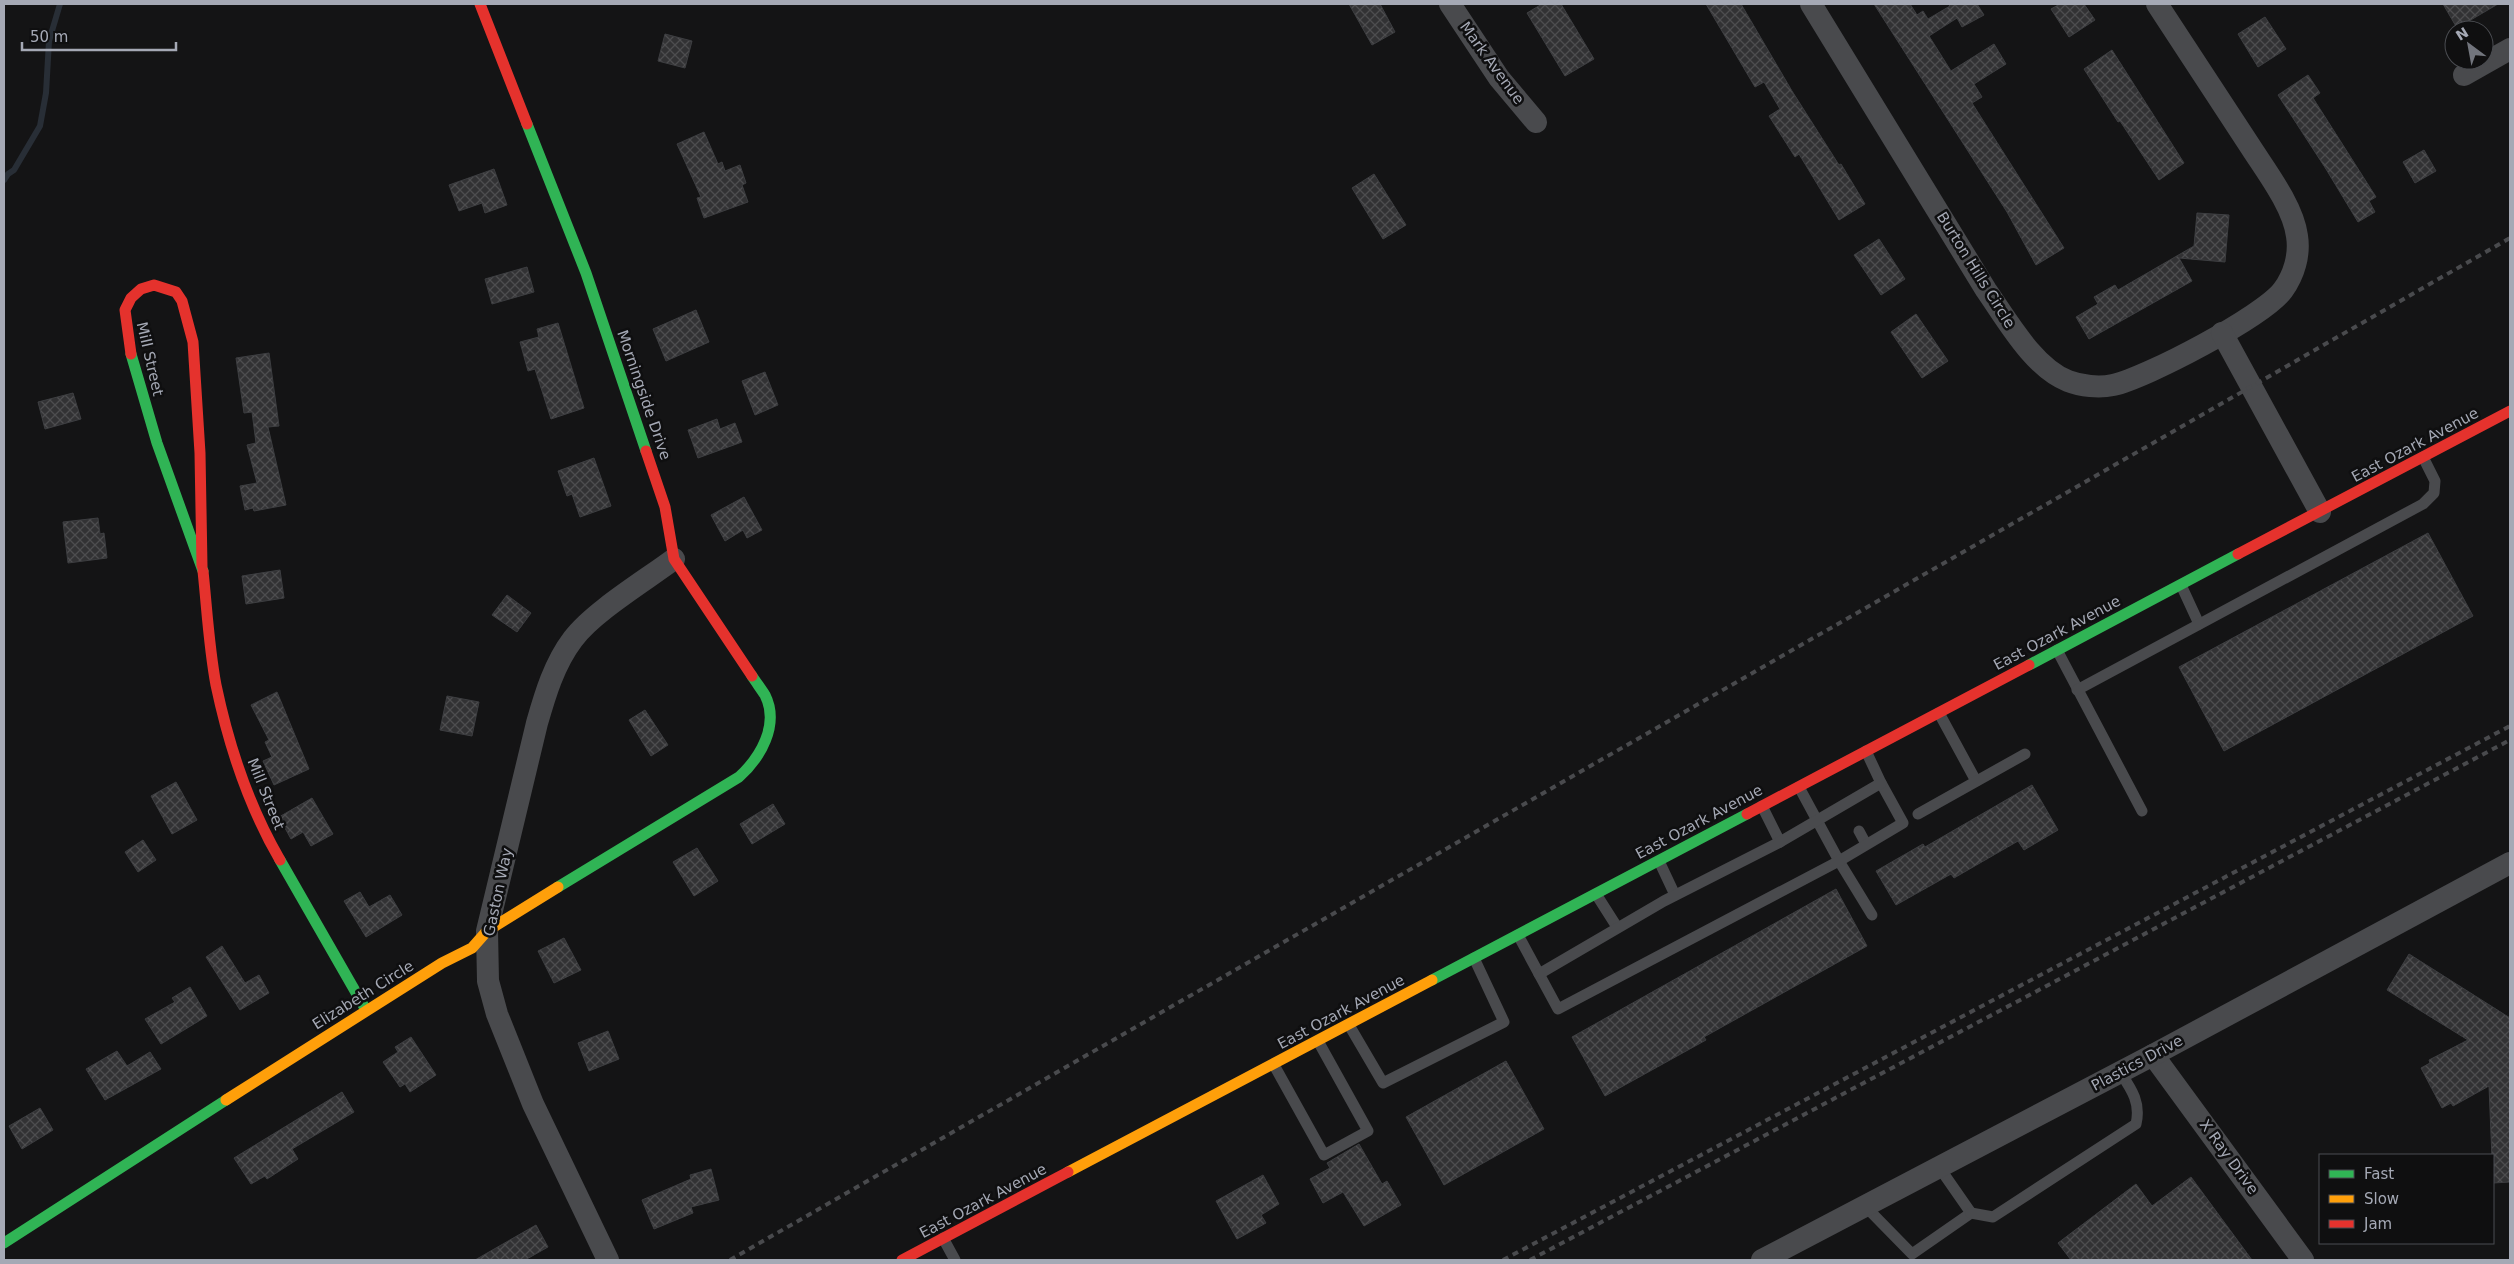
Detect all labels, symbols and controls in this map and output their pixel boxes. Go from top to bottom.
street label: Mark Avenue [1456,18,1528,108]
scale bar [22,20,176,52]
north arrow [2444,20,2494,70]
text: N [2453,24,2471,44]
text: 50 m [30,28,68,46]
street label: Burton Hills Circle [1933,208,2019,332]
street label: Mill Street [133,320,167,398]
street label: Morningside Drive [613,328,675,462]
street label: East Ozark Avenue [2348,404,2482,486]
street label: East Ozark Avenue [1990,592,2124,674]
street label: Mill Street [243,755,289,833]
street label: East Ozark Avenue [1632,781,1766,863]
street label: Gaston Way [480,846,516,938]
street label: Elizabeth Circle [309,957,417,1033]
street label: East Ozark Avenue [1274,971,1408,1053]
street label: Plastics Drive [2088,1031,2186,1095]
street label: X Ray Drive [2196,1116,2262,1198]
legend [2319,1154,2494,1244]
street label: East Ozark Avenue [916,1160,1050,1242]
text: Fast [2364,1165,2394,1183]
text: Slow [2364,1190,2399,1208]
text: Jam [2363,1215,2392,1233]

